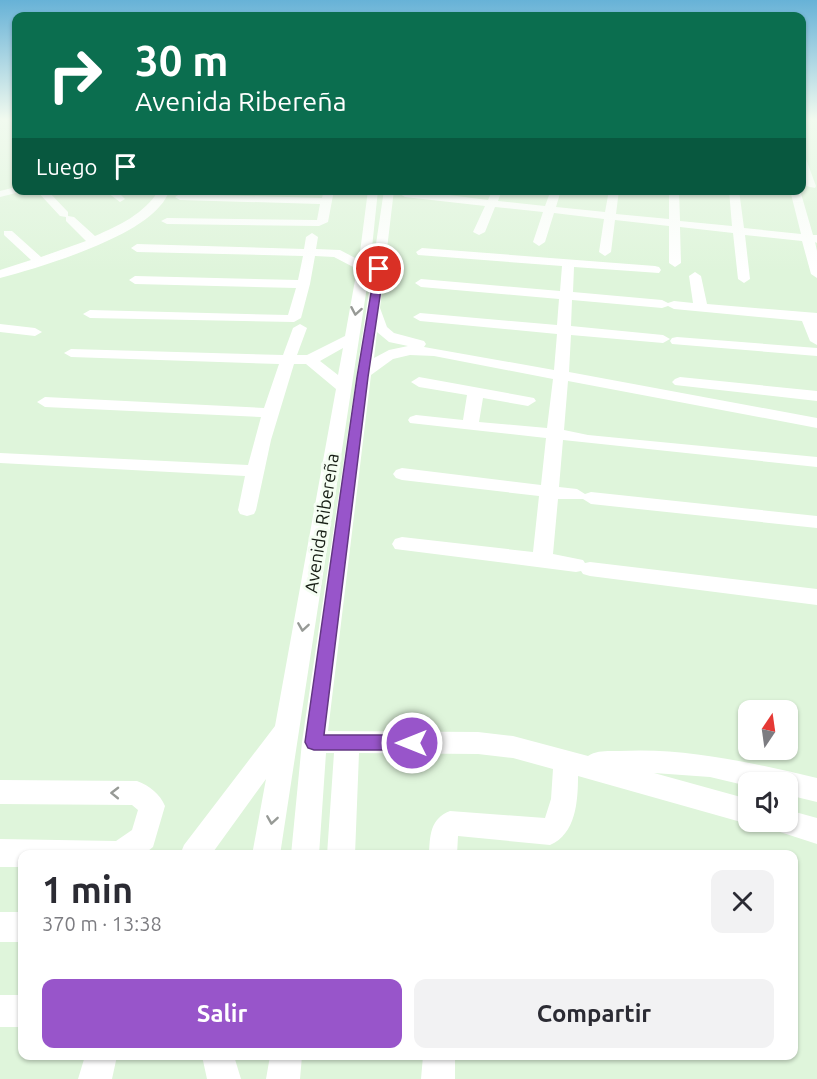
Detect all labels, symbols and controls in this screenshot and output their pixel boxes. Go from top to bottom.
icon: right [36,36,114,114]
text: 30 m [135,37,229,84]
text: Avenida Ribereña [135,86,347,116]
icon: arrive [109,150,142,183]
text: Luego [36,154,97,179]
pin [353,243,404,294]
icon: arrive [362,252,395,285]
one-way arrow [350,305,363,315]
street label: Avenida Ribereña [300,452,342,594]
one-way arrow [298,623,310,632]
north arrow [738,700,798,760]
map controls [738,700,798,832]
position arrow [380,711,444,775]
button: sound [738,772,798,832]
one-way arrow [111,787,120,799]
one-way arrow [266,814,279,824]
text: 1 min [42,869,133,910]
button: close [711,870,774,933]
text: 370 m · 13:38 [42,912,162,935]
button: Salir [42,979,402,1048]
button: Compartir [414,979,774,1048]

